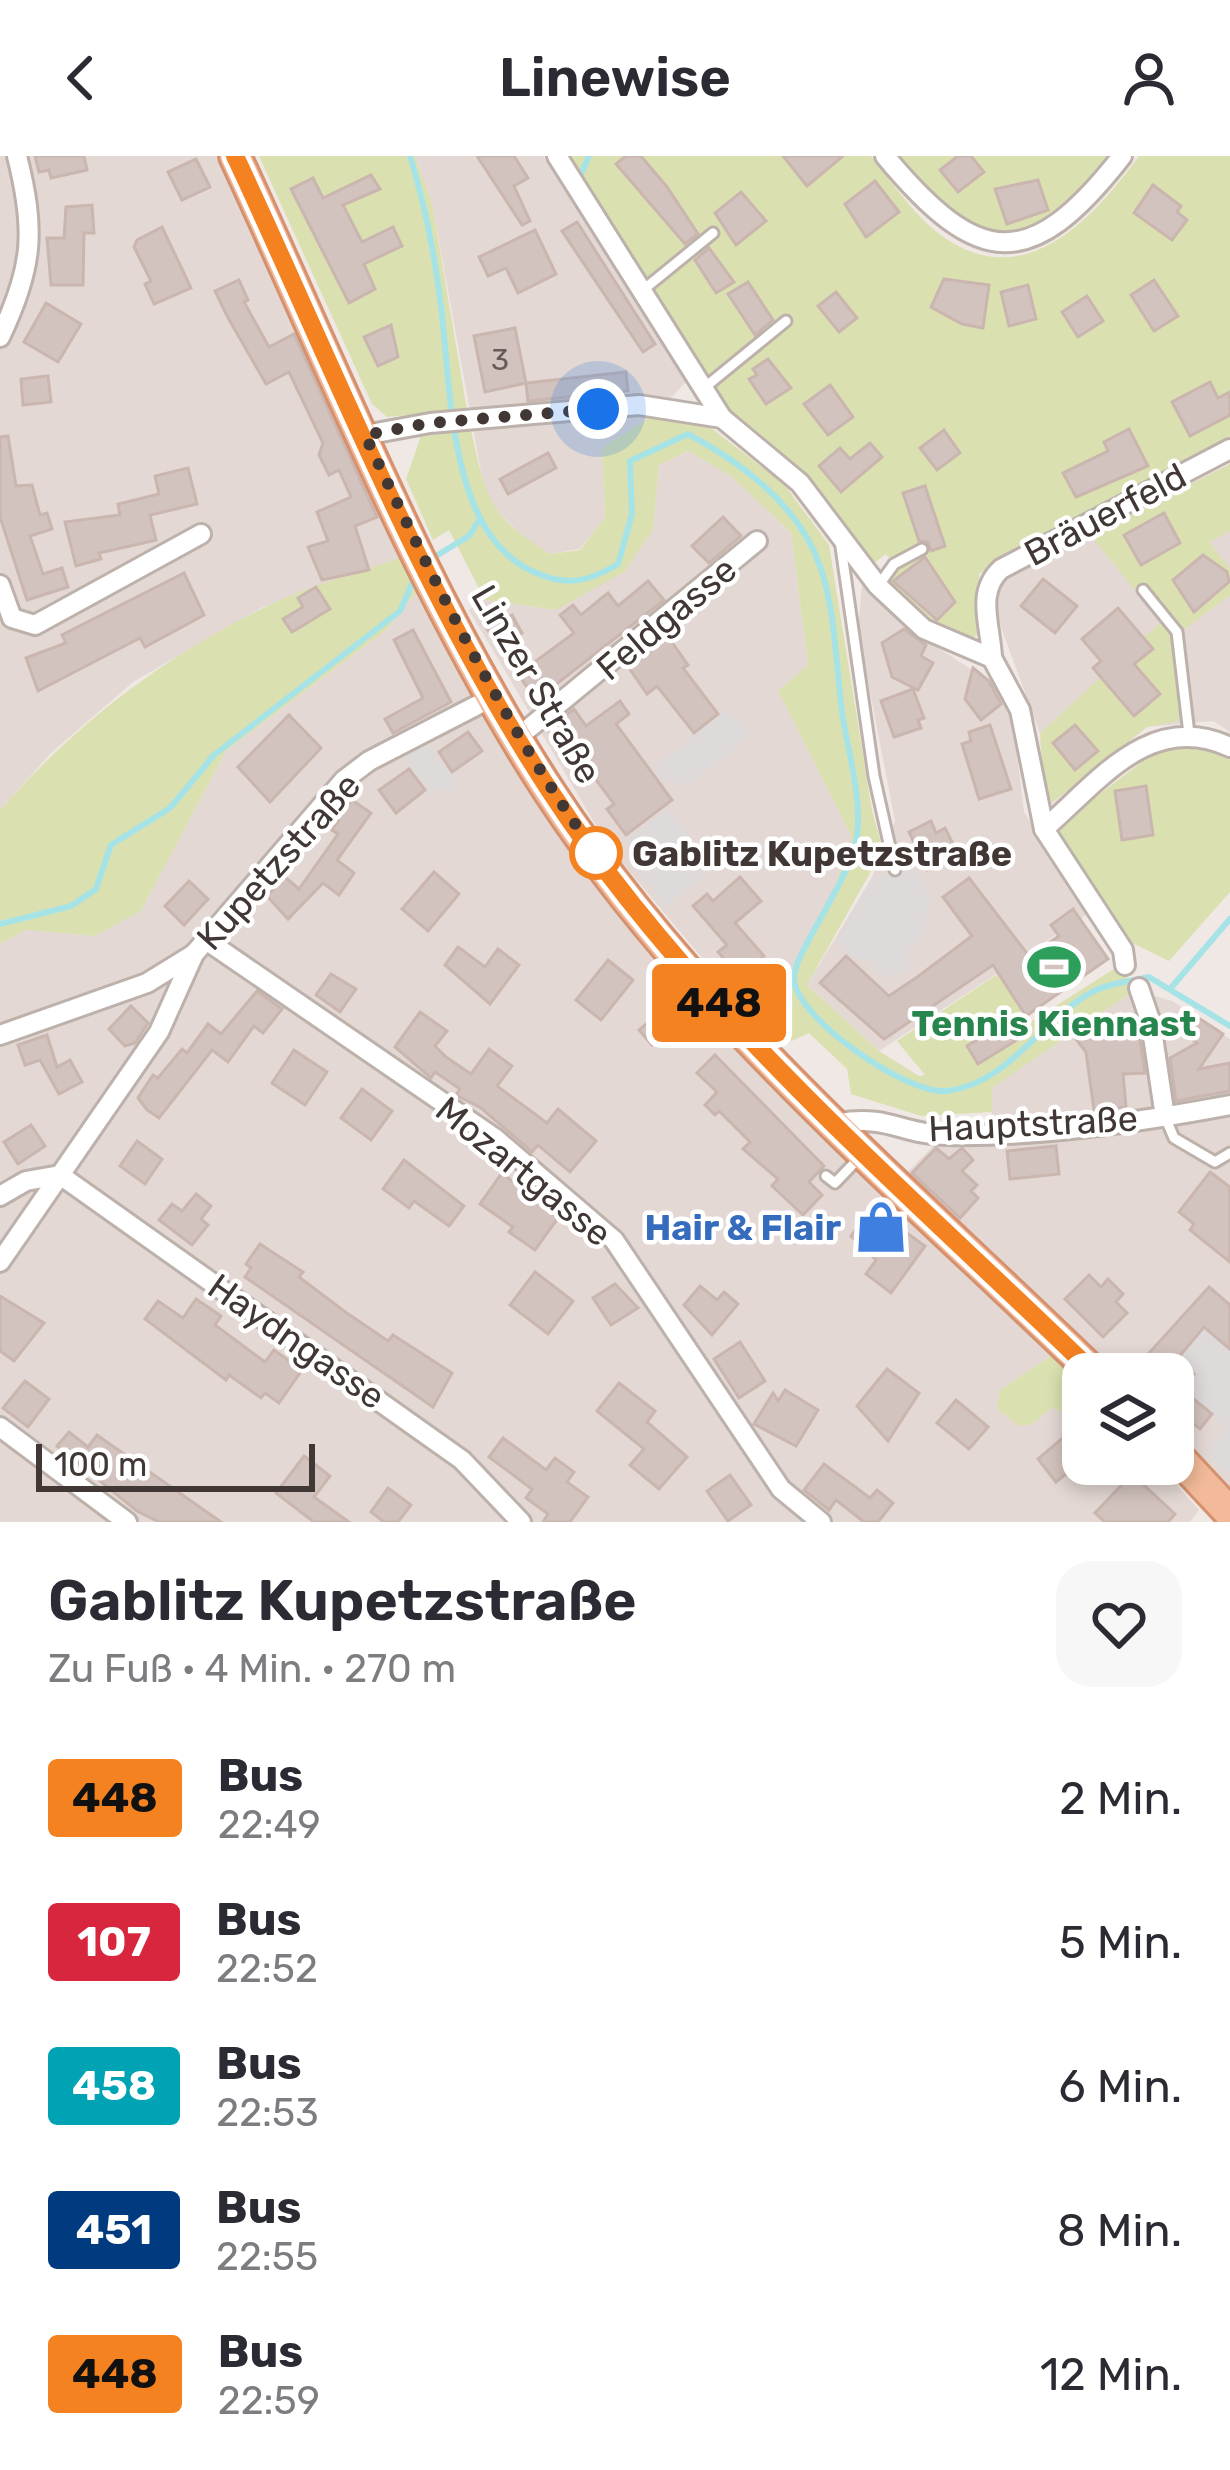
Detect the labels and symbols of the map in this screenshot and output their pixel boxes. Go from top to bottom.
house number: 3 [491,342,509,378]
your location [568,379,628,439]
street label: Bräuerfeld [1017,454,1193,575]
street label: Feldgasse [588,548,745,689]
street label: Linzer Straße [462,577,611,791]
street label: Kupetzstraße [188,764,369,959]
marker: Gablitz Kupetzstraße [571,828,621,878]
place label: Gablitz Kupetzstraße [632,832,1012,875]
sports icon: Tennis Kiennast [1025,938,1083,996]
line badge: 448 [650,964,788,1042]
place label: Tennis Kiennast [912,1002,1196,1045]
street label: Mozartgasse [427,1088,620,1255]
street label: Hauptstraße [927,1097,1139,1150]
shop icon: Hair & Flair [852,1198,910,1256]
place label: Hair & Flair [645,1206,841,1249]
street label: Haydngasse [200,1265,393,1418]
scale bar [36,1438,315,1491]

